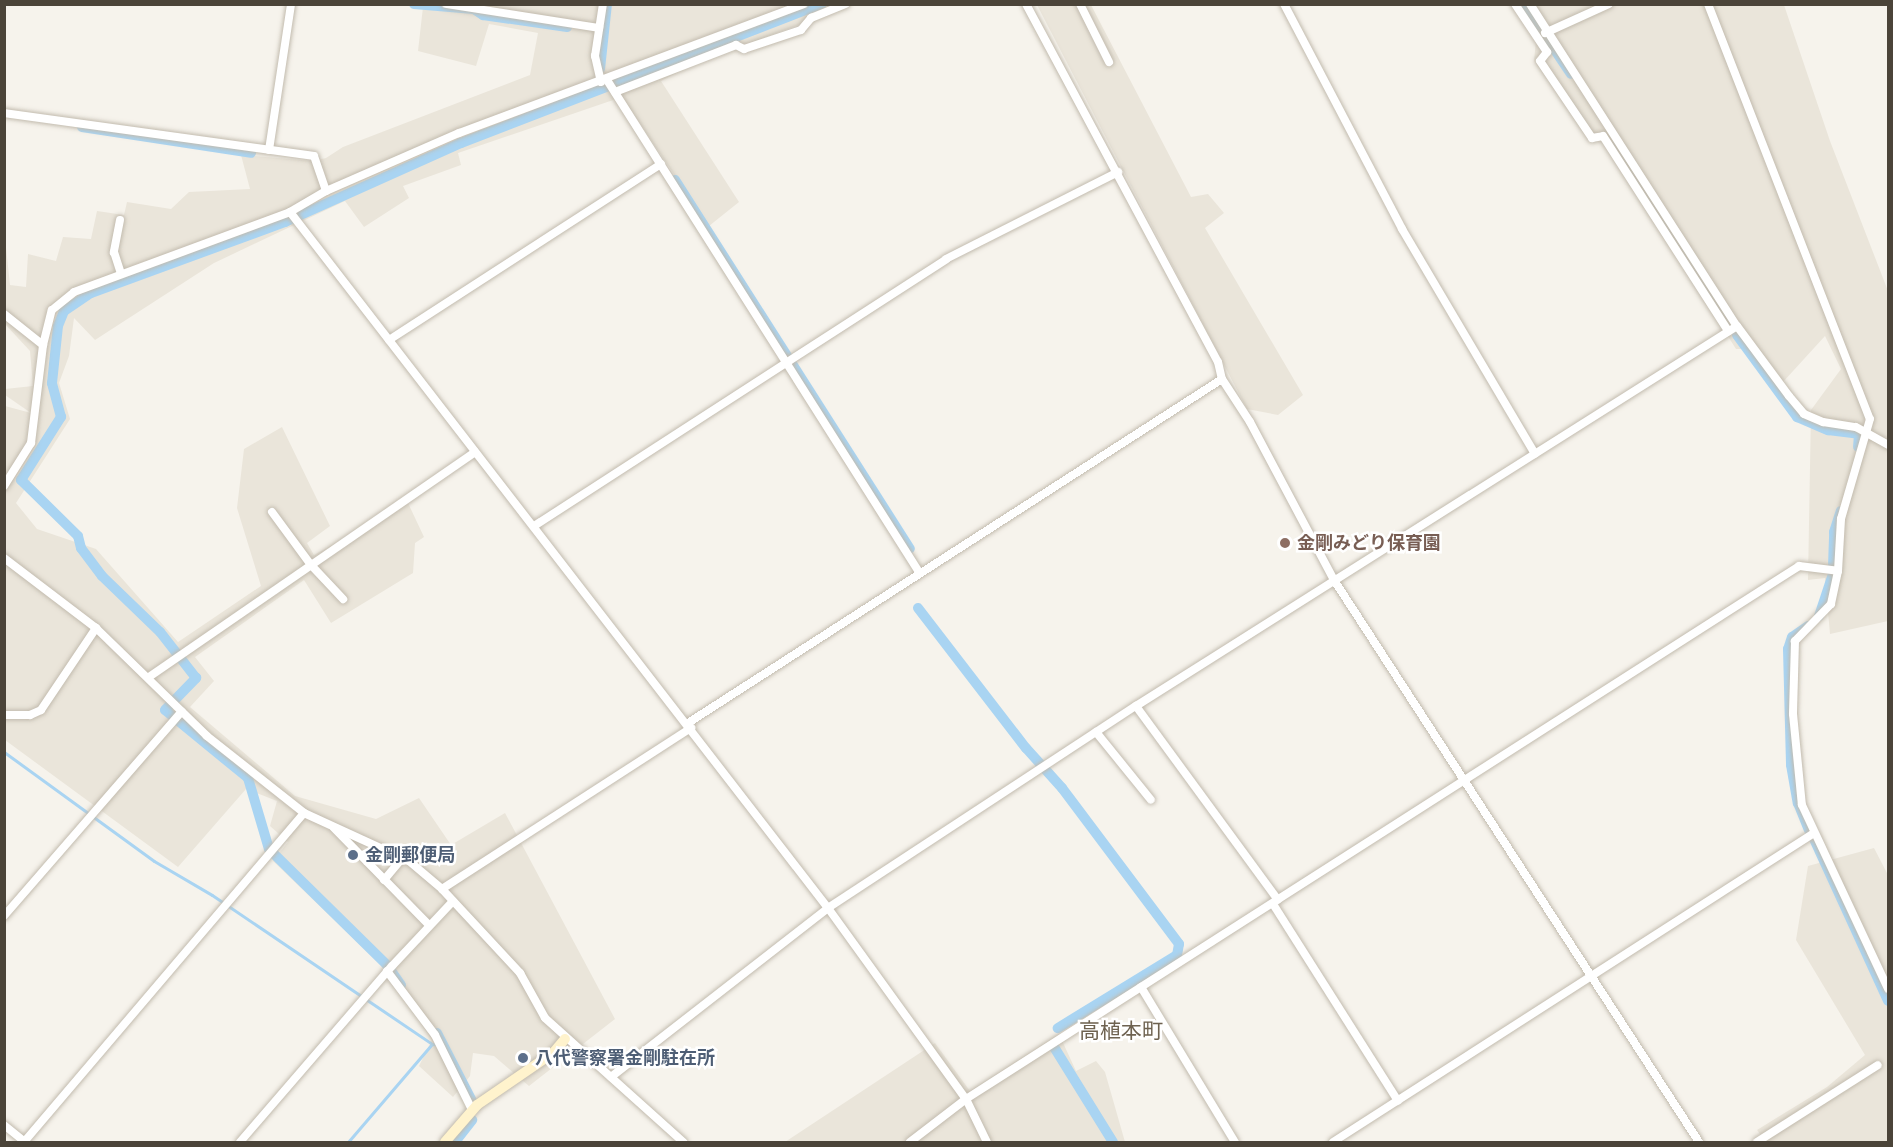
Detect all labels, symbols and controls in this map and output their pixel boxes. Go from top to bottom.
place label: 金剛みどり保育園 [1297,532,1441,554]
marker: 金剛みどり保育園 [1278,536,1292,550]
place label: 金剛郵便局 [365,844,455,866]
marker: 金剛郵便局 [346,848,360,862]
district label: 高植本町 [1079,1018,1163,1044]
place label: 八代警察署金剛駐在所 [535,1047,715,1069]
marker: 八代警察署金剛駐在所 [516,1051,530,1065]

